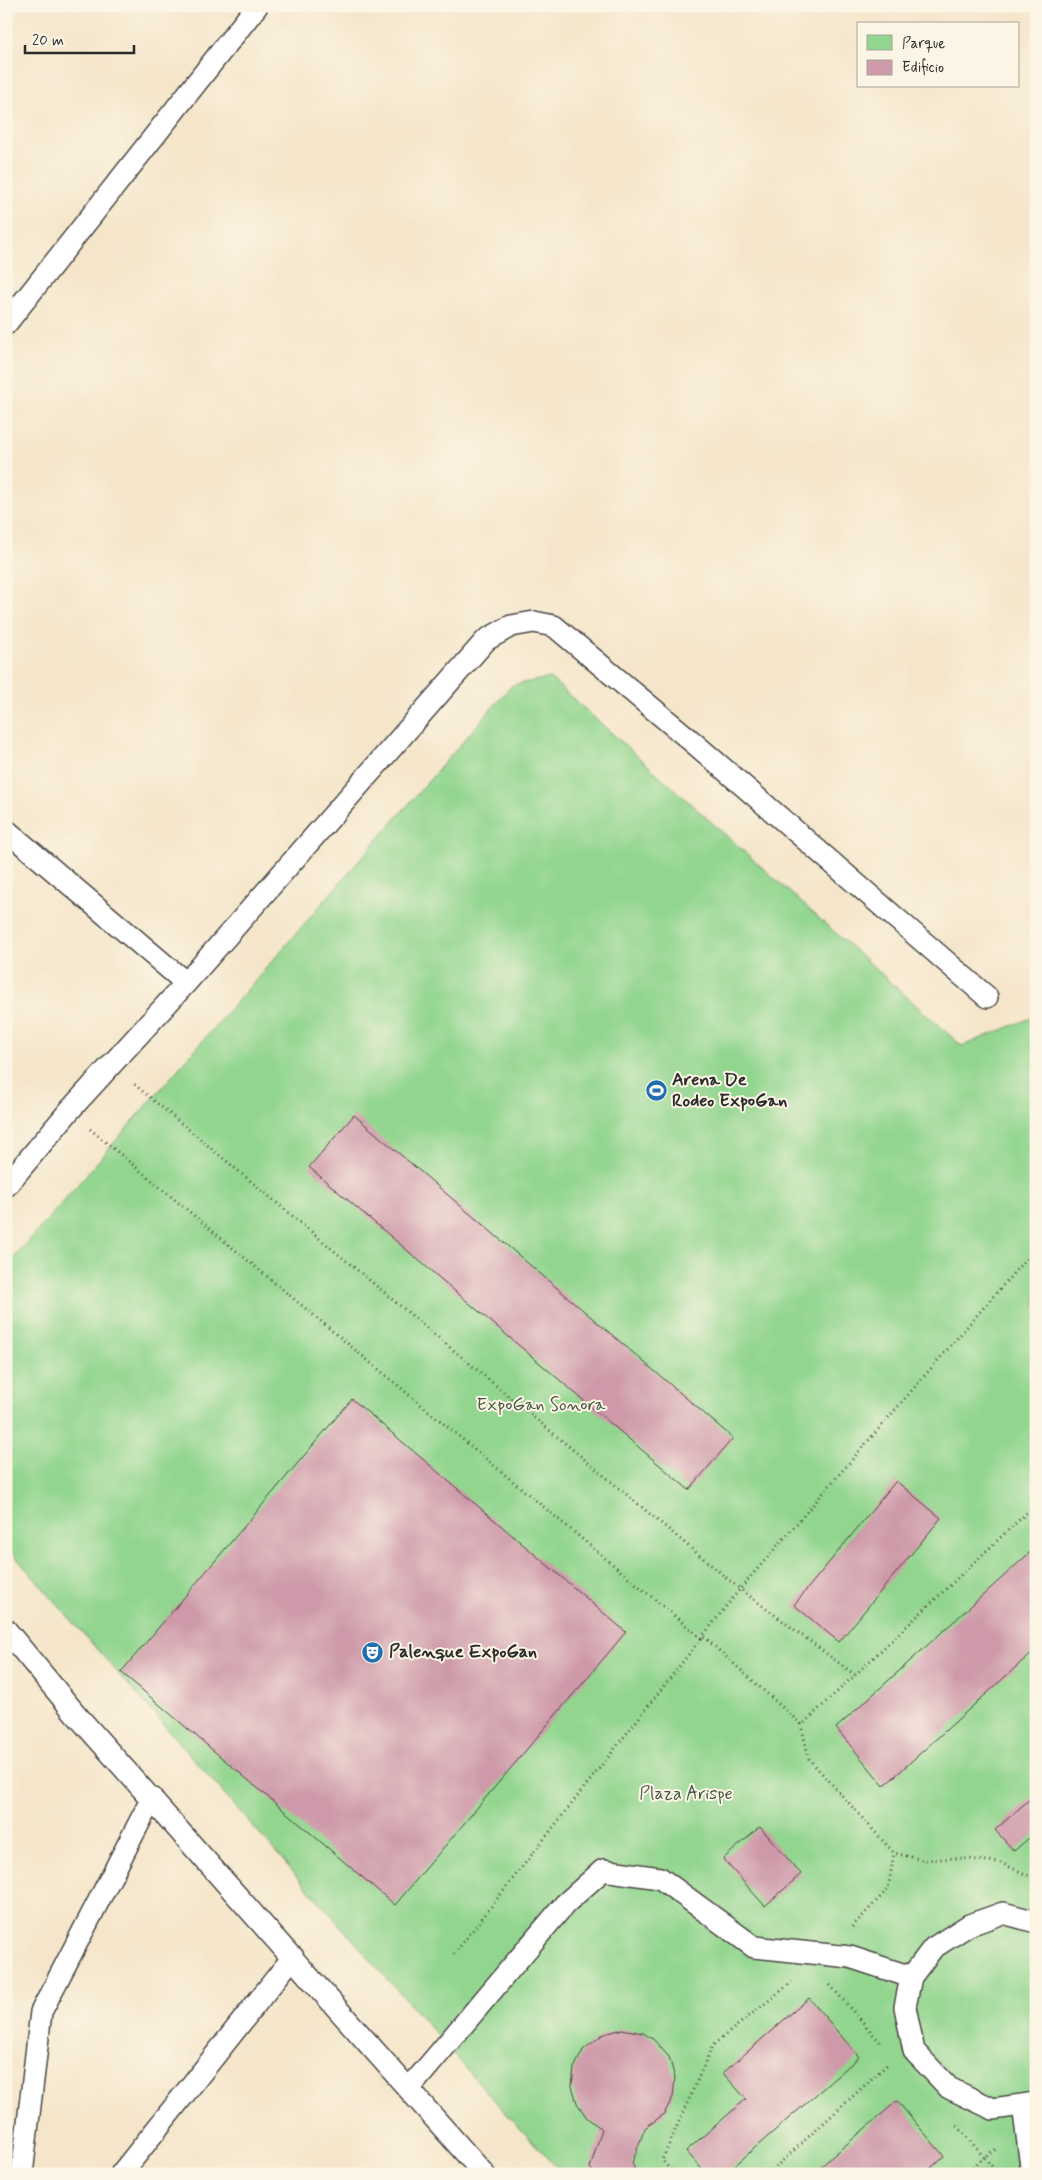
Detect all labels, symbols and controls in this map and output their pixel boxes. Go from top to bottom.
scale bar [25,22,134,54]
legend [857,22,1020,88]
text: 20 m [32,31,64,51]
text: Parque [902,34,945,54]
text: Edificio [902,58,944,78]
place label: Arena De Rodeo ExpoGan [672,1068,787,1113]
sports icon: Arena De Rodeo ExpoGan [644,1078,668,1102]
park label: ExpoGan Sonora [476,1393,606,1417]
theatre icon: Palenque ExpoGan [361,1640,385,1664]
place label: Palenque ExpoGan [389,1640,537,1664]
park label: Plaza Arispe [639,1782,733,1806]

